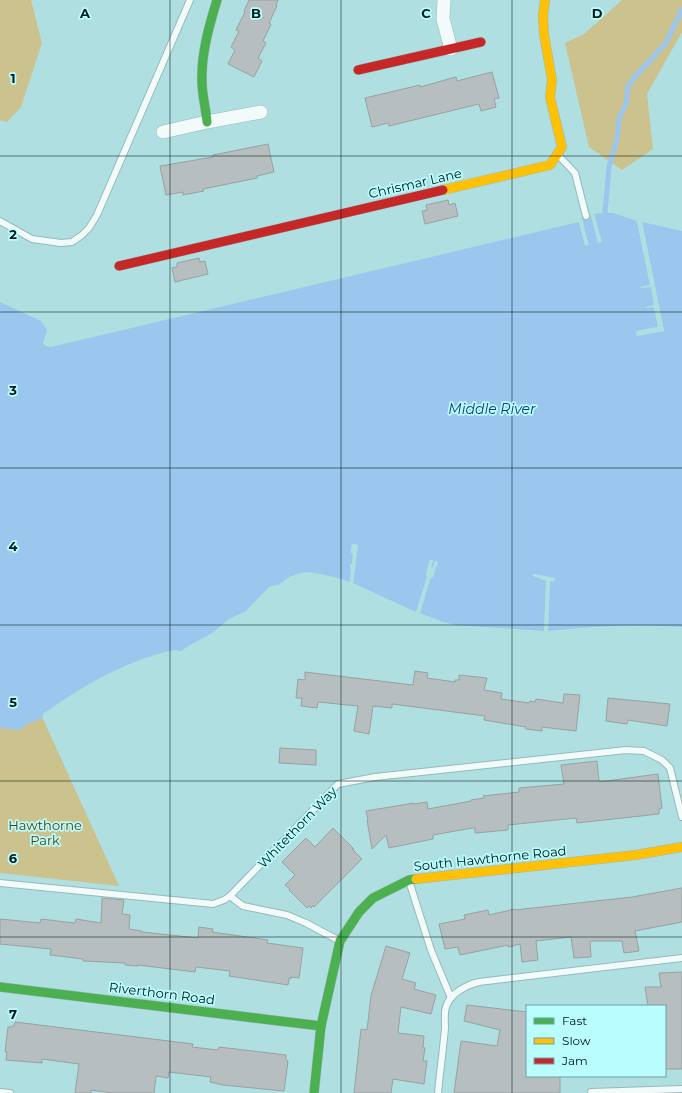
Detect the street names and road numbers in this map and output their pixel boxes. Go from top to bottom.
street label: Chrismar Lane [367,164,463,201]
street label: Whitethorn Way [254,782,341,871]
street label: South Hawthorne Road [413,842,567,874]
street label: Riverthorn Road [108,979,216,1007]

